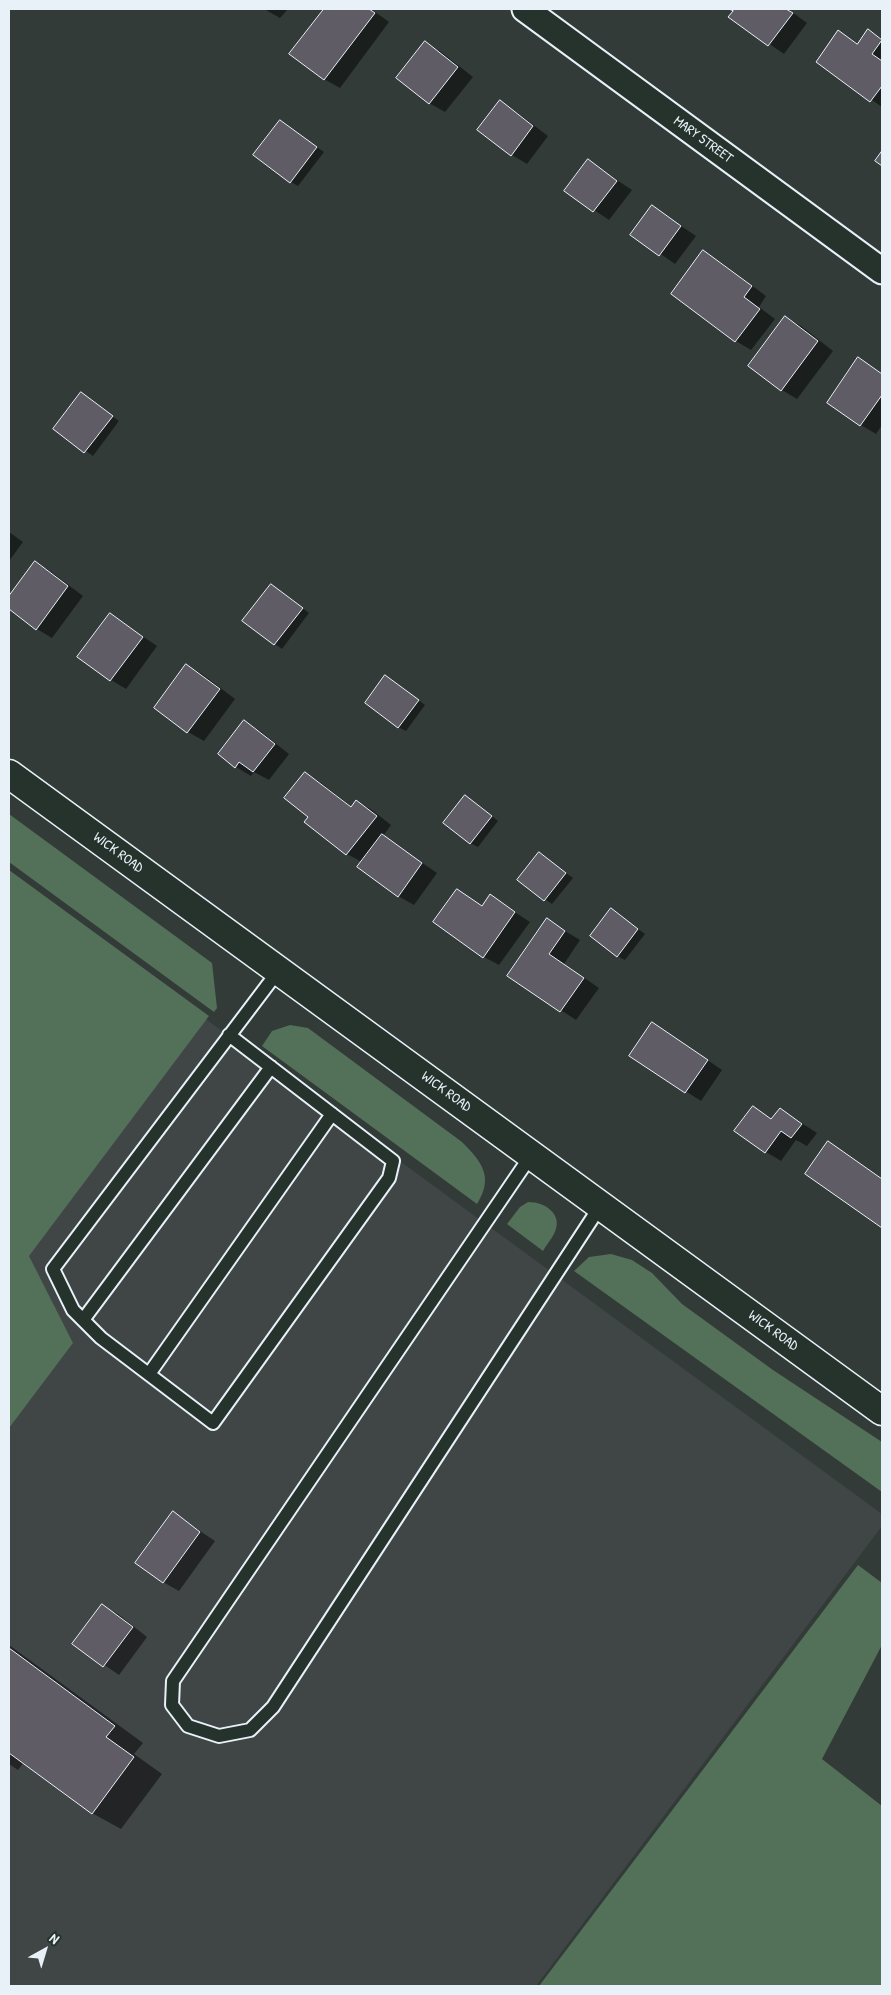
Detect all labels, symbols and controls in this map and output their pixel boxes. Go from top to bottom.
street label: MARY STREET [670,113,736,167]
street label: WICK ROAD [90,829,146,877]
street label: WICK ROAD [418,1068,474,1116]
street label: WICK ROAD [745,1307,801,1355]
north arrow [20,1925,70,1975]
text: N [46,1928,64,1948]

